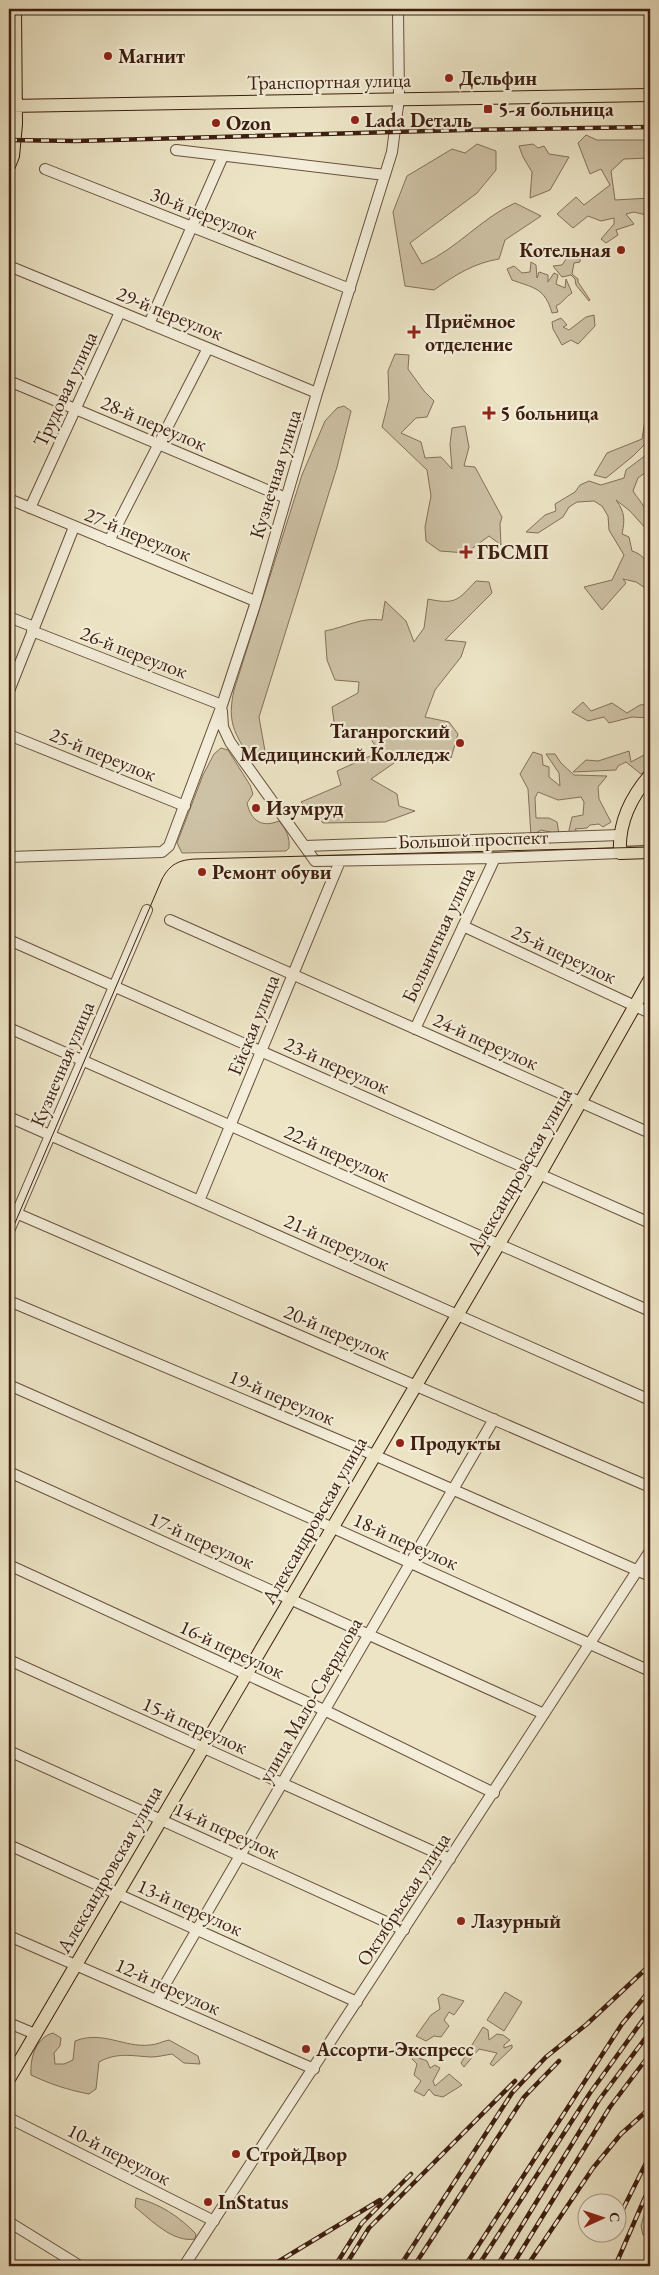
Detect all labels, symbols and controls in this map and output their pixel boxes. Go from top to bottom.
place label: Магнит [118,43,185,69]
marker: Магнит [102,50,114,62]
place label: Дельфин [459,65,537,91]
street label: Транспортная улица [247,67,411,95]
marker: Дельфин [443,72,455,84]
place label: 5-я больница [498,96,614,122]
marker: 5-я больница [482,103,494,115]
place label: Lada Dеталь [365,107,472,133]
place label: Ozon [226,110,271,136]
marker: Lada Dеталь [349,114,361,126]
marker: Ozon [210,117,222,129]
street label: 30-й переулок [147,181,262,245]
place label: Котельная [519,237,611,263]
marker: Котельная [615,244,627,256]
street label: 29-й переулок [113,280,227,346]
place label: Приёмное отделение [425,308,515,357]
marker: Приёмное отделение [407,325,421,339]
street label: Трудовая улица [27,327,103,451]
street label: 28-й переулок [97,389,211,457]
place label: 5 больница [500,400,599,426]
street label: Кузнечная улица [243,406,307,542]
marker: 5 больница [482,406,496,420]
street label: 27-й переулок [81,501,195,567]
place label: ГБСМП [477,539,549,565]
marker: ГБСМП [459,545,473,559]
street label: 26-й переулок [77,620,192,684]
place label: Таганрогский Медицинский Колледж [240,718,450,767]
street label: 25-й переулок [46,721,160,787]
marker: Таганрогский Медицинский Колледж [454,737,466,749]
place label: Изумруд [266,795,344,821]
marker: Изумруд [250,802,262,814]
street label: Большой проспект [397,823,549,855]
place label: Ремонт обуви [212,859,332,885]
street label: Больничная улица [395,863,481,1007]
marker: Ремонт обуви [196,866,208,878]
street label: 25-й переулок [507,918,621,990]
street label: Ейская улица [221,971,285,1079]
street label: Кузнечная улица [24,997,100,1131]
street label: 24-й переулок [429,1006,543,1076]
street label: 23-й переулок [280,1030,394,1100]
street label: Александровская улица [460,1083,578,1260]
street label: 22-й переулок [280,1118,394,1188]
street label: 21-й переулок [280,1207,394,1277]
street label: 20-й переулок [280,1298,394,1366]
street label: 19-й переулок [225,1363,339,1431]
place label: Продукты [410,1430,501,1456]
street label: Александровская улица [255,1432,373,1609]
marker: Продукты [394,1437,406,1449]
street label: 17-й переулок [145,1505,259,1575]
street label: 18-й переулок [349,1506,463,1576]
street label: 16-й переулок [175,1613,289,1685]
street label: улица Мало-Свердлова [252,1613,368,1787]
street label: 15-й переулок [138,1690,252,1760]
street label: Александровская улица [50,1781,168,1958]
street label: 14-й переулок [170,1795,284,1865]
street label: Октябрьская улица [350,1827,456,1971]
street label: 13-й переулок [133,1872,247,1942]
place label: Лазурный [471,1908,561,1934]
marker: Лазурный [455,1915,467,1927]
street label: 12-й переулок [111,1951,225,2021]
place label: Ассорти-Экспресс [315,2036,474,2062]
marker: Ассорти-Экспресс [300,2043,312,2055]
street label: 10-й переулок [63,2117,175,2191]
place label: СтройДвор [246,2141,347,2167]
marker: СтройДвор [230,2148,242,2160]
place label: InStatus [218,2189,288,2215]
north arrow [576,2192,626,2242]
marker: InStatus [202,2196,214,2208]
text: С [606,2212,624,2223]

